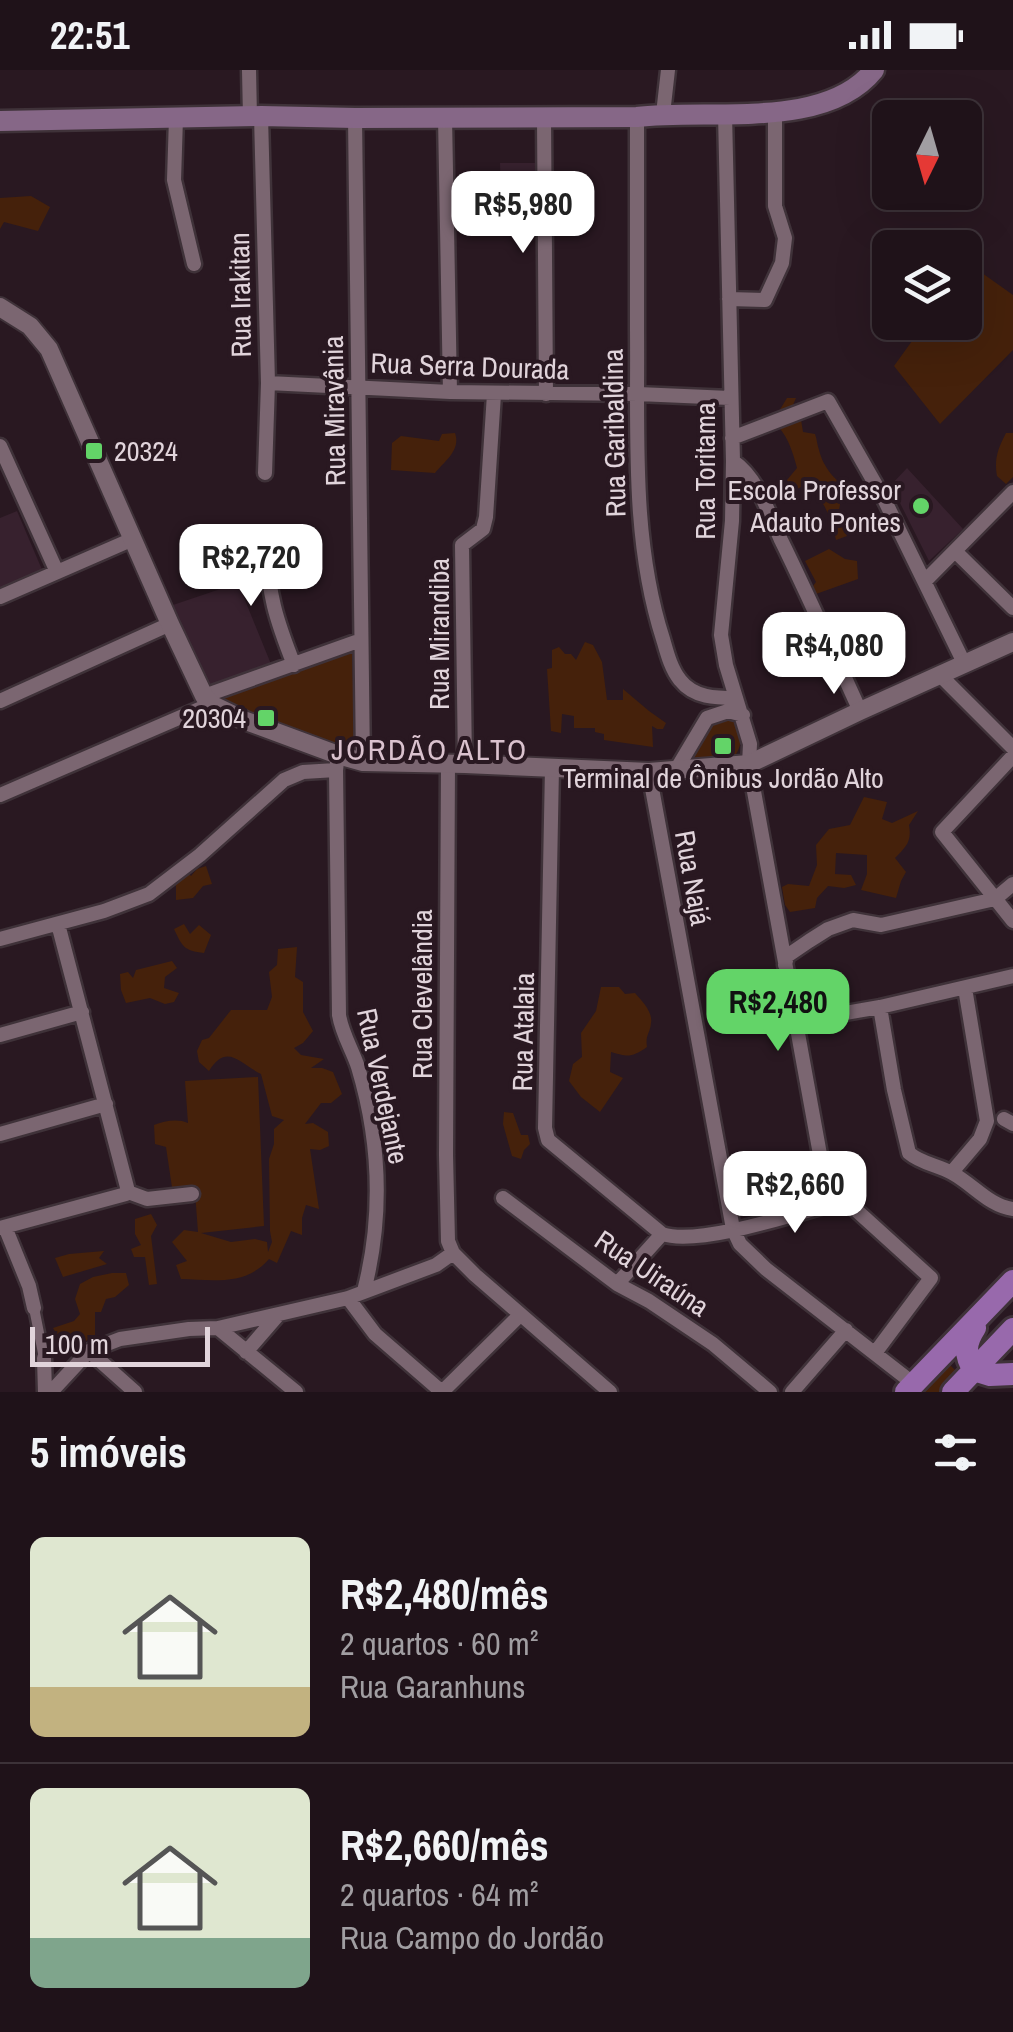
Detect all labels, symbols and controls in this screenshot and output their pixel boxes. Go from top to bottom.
text: 22:51 [50,10,130,61]
north arrow [872,100,982,210]
map controls [872,100,982,340]
pin: R$5,980 [431,171,615,256]
text: R$5,980 [473,182,573,225]
button: layers [872,230,982,340]
street label: Rua Irakitan [220,232,260,358]
street label: Rua Miravânia [314,335,354,487]
street label: Rua Serra Dourada [370,344,570,388]
street label: Rua Garibaldina [594,348,634,518]
street label: Rua Toritama [686,402,724,540]
place label: 20324 [114,432,178,470]
marker: 20324 [83,440,105,462]
place label: Escola Professor Adauto Pontes [727,471,901,541]
marker: Escola Professor Adauto Pontes [910,495,932,517]
pin: R$2,720 [159,524,343,609]
text: R$2,720 [201,535,301,578]
street label: Rua Mirandiba [420,558,458,710]
pin: R$4,080 [742,612,926,697]
text: R$4,080 [784,623,884,666]
place label: 20304 [182,699,246,737]
marker: 20304 [255,707,277,729]
district label: JORDÃO ALTO [331,729,529,769]
marker: Terminal de Ônibus Jordão Alto [712,735,734,757]
place label: Terminal de Ônibus Jordão Alto [562,759,884,797]
street label: Rua Najá [666,828,720,929]
street label: Rua Clevelândia [403,909,441,1079]
pin: R$2,480 [686,969,870,1054]
street label: Rua Atalaia [503,972,543,1092]
text: R$2,480 [728,980,828,1023]
street label: Rua Verdejante [348,1005,418,1167]
pin: R$2,660 [703,1151,887,1236]
text: R$2,660 [745,1162,845,1205]
street label: Rua Uiraúna [587,1221,717,1325]
scale bar [30,1322,210,1366]
text: 100 m [45,1325,109,1363]
text: 5 imóveis [30,1424,187,1480]
icon: filters [928,1425,983,1480]
text: R$2,480/mês [340,1566,549,1622]
icon: home [110,1577,230,1697]
text: 2 quartos · 60 m² [340,1622,538,1665]
text: Rua Garanhuns [340,1665,525,1708]
text: R$2,660/mês [340,1817,549,1873]
icon: home [110,1828,230,1948]
text: 2 quartos · 64 m² [340,1873,538,1916]
text: Rua Campo do Jordão [340,1916,604,1959]

